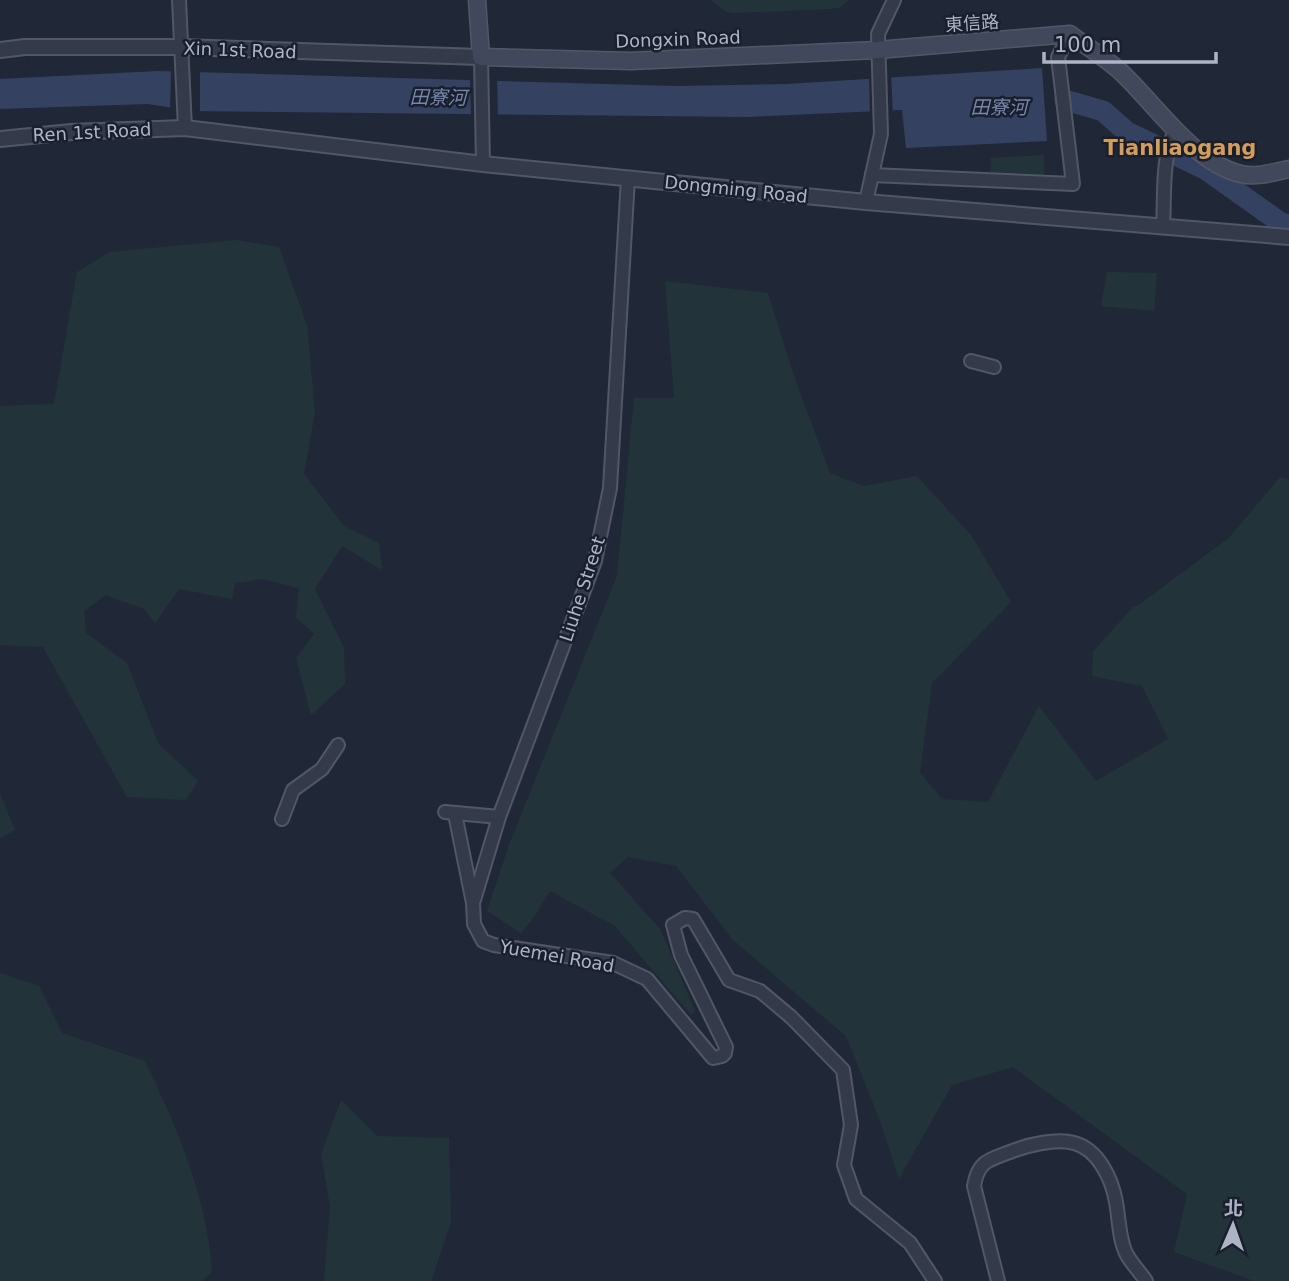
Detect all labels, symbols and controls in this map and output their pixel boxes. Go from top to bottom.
street label: 東信路 [944,11,1000,35]
scale bar [1044,21,1216,65]
street label: Dongxin Road [615,26,741,52]
text: 100 m [1054,33,1121,57]
street label: Xin 1st Road [183,38,297,62]
water label: 田寮河 [409,86,471,109]
water label: 田寮河 [970,96,1031,118]
street label: Ren 1st Road [32,118,152,146]
district label: Tianliaogang [1104,136,1256,160]
street label: Dongming Road [663,171,809,207]
street label: Liuhe Street [555,534,609,644]
street label: Yuemei Road [497,935,616,976]
north arrow [1198,1190,1268,1260]
text: 北 [1224,1197,1243,1219]

